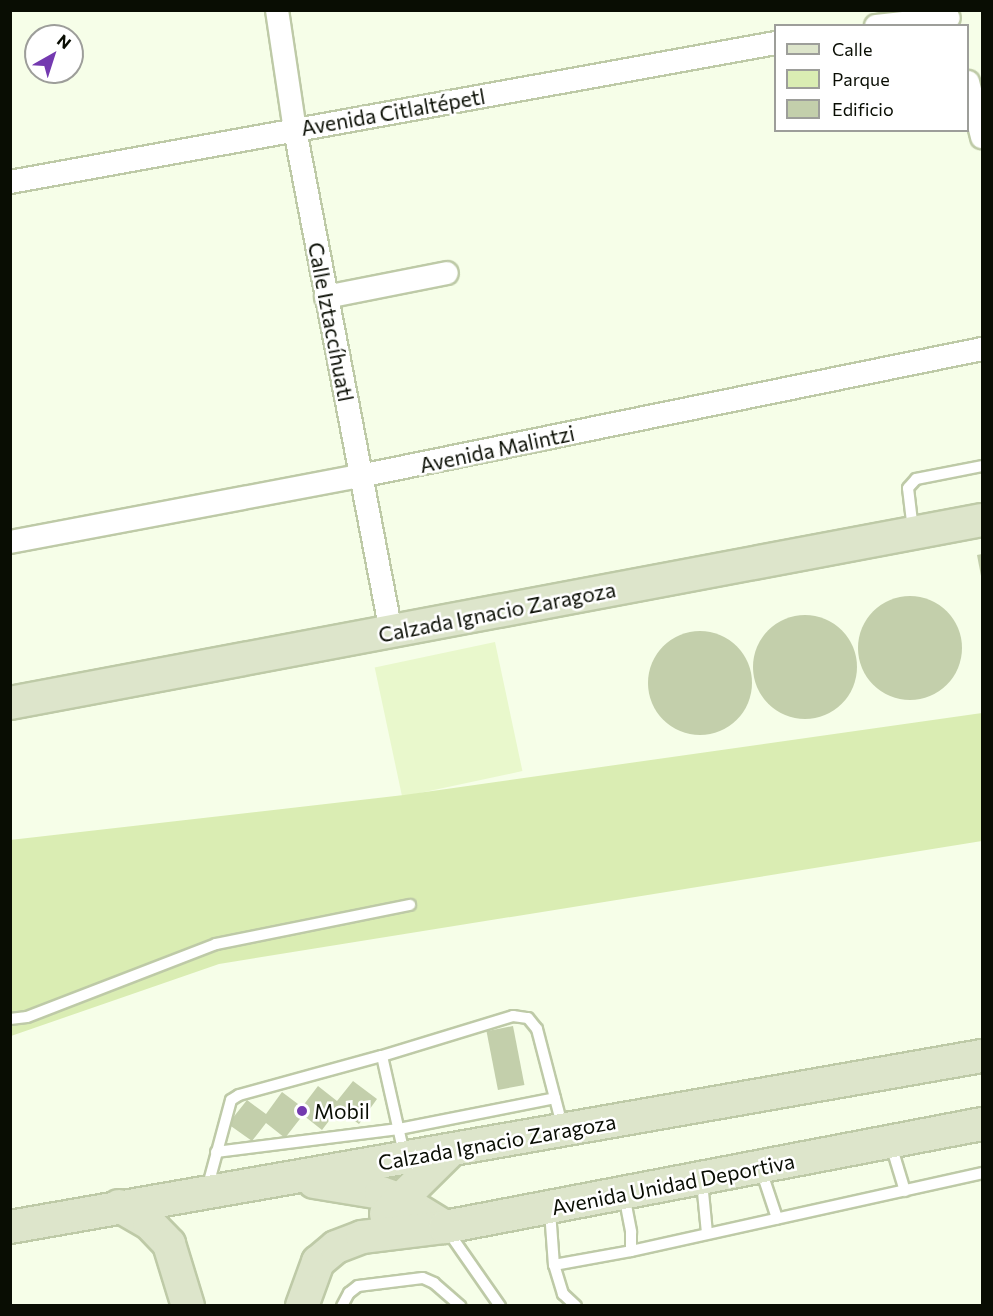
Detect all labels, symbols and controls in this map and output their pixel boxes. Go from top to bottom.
north arrow [24,24,84,84]
legend [774,24,969,132]
text: N [54,30,75,52]
text: Calle [832,38,872,60]
text: Parque [832,68,890,90]
street label: Avenida Citlaltépetl [299,83,487,141]
text: Edificio [832,98,894,120]
street label: Calle Iztaccíhuatl [303,240,359,404]
street label: Avenida Malintzi [417,420,577,478]
street label: Calzada Ignacio Zaragoza [376,577,618,647]
place label: Mobil [314,1098,370,1124]
marker: Mobil [295,1104,309,1118]
street label: Calzada Ignacio Zaragoza [376,1109,618,1175]
street label: Avenida Unidad Deportiva [549,1148,797,1220]

